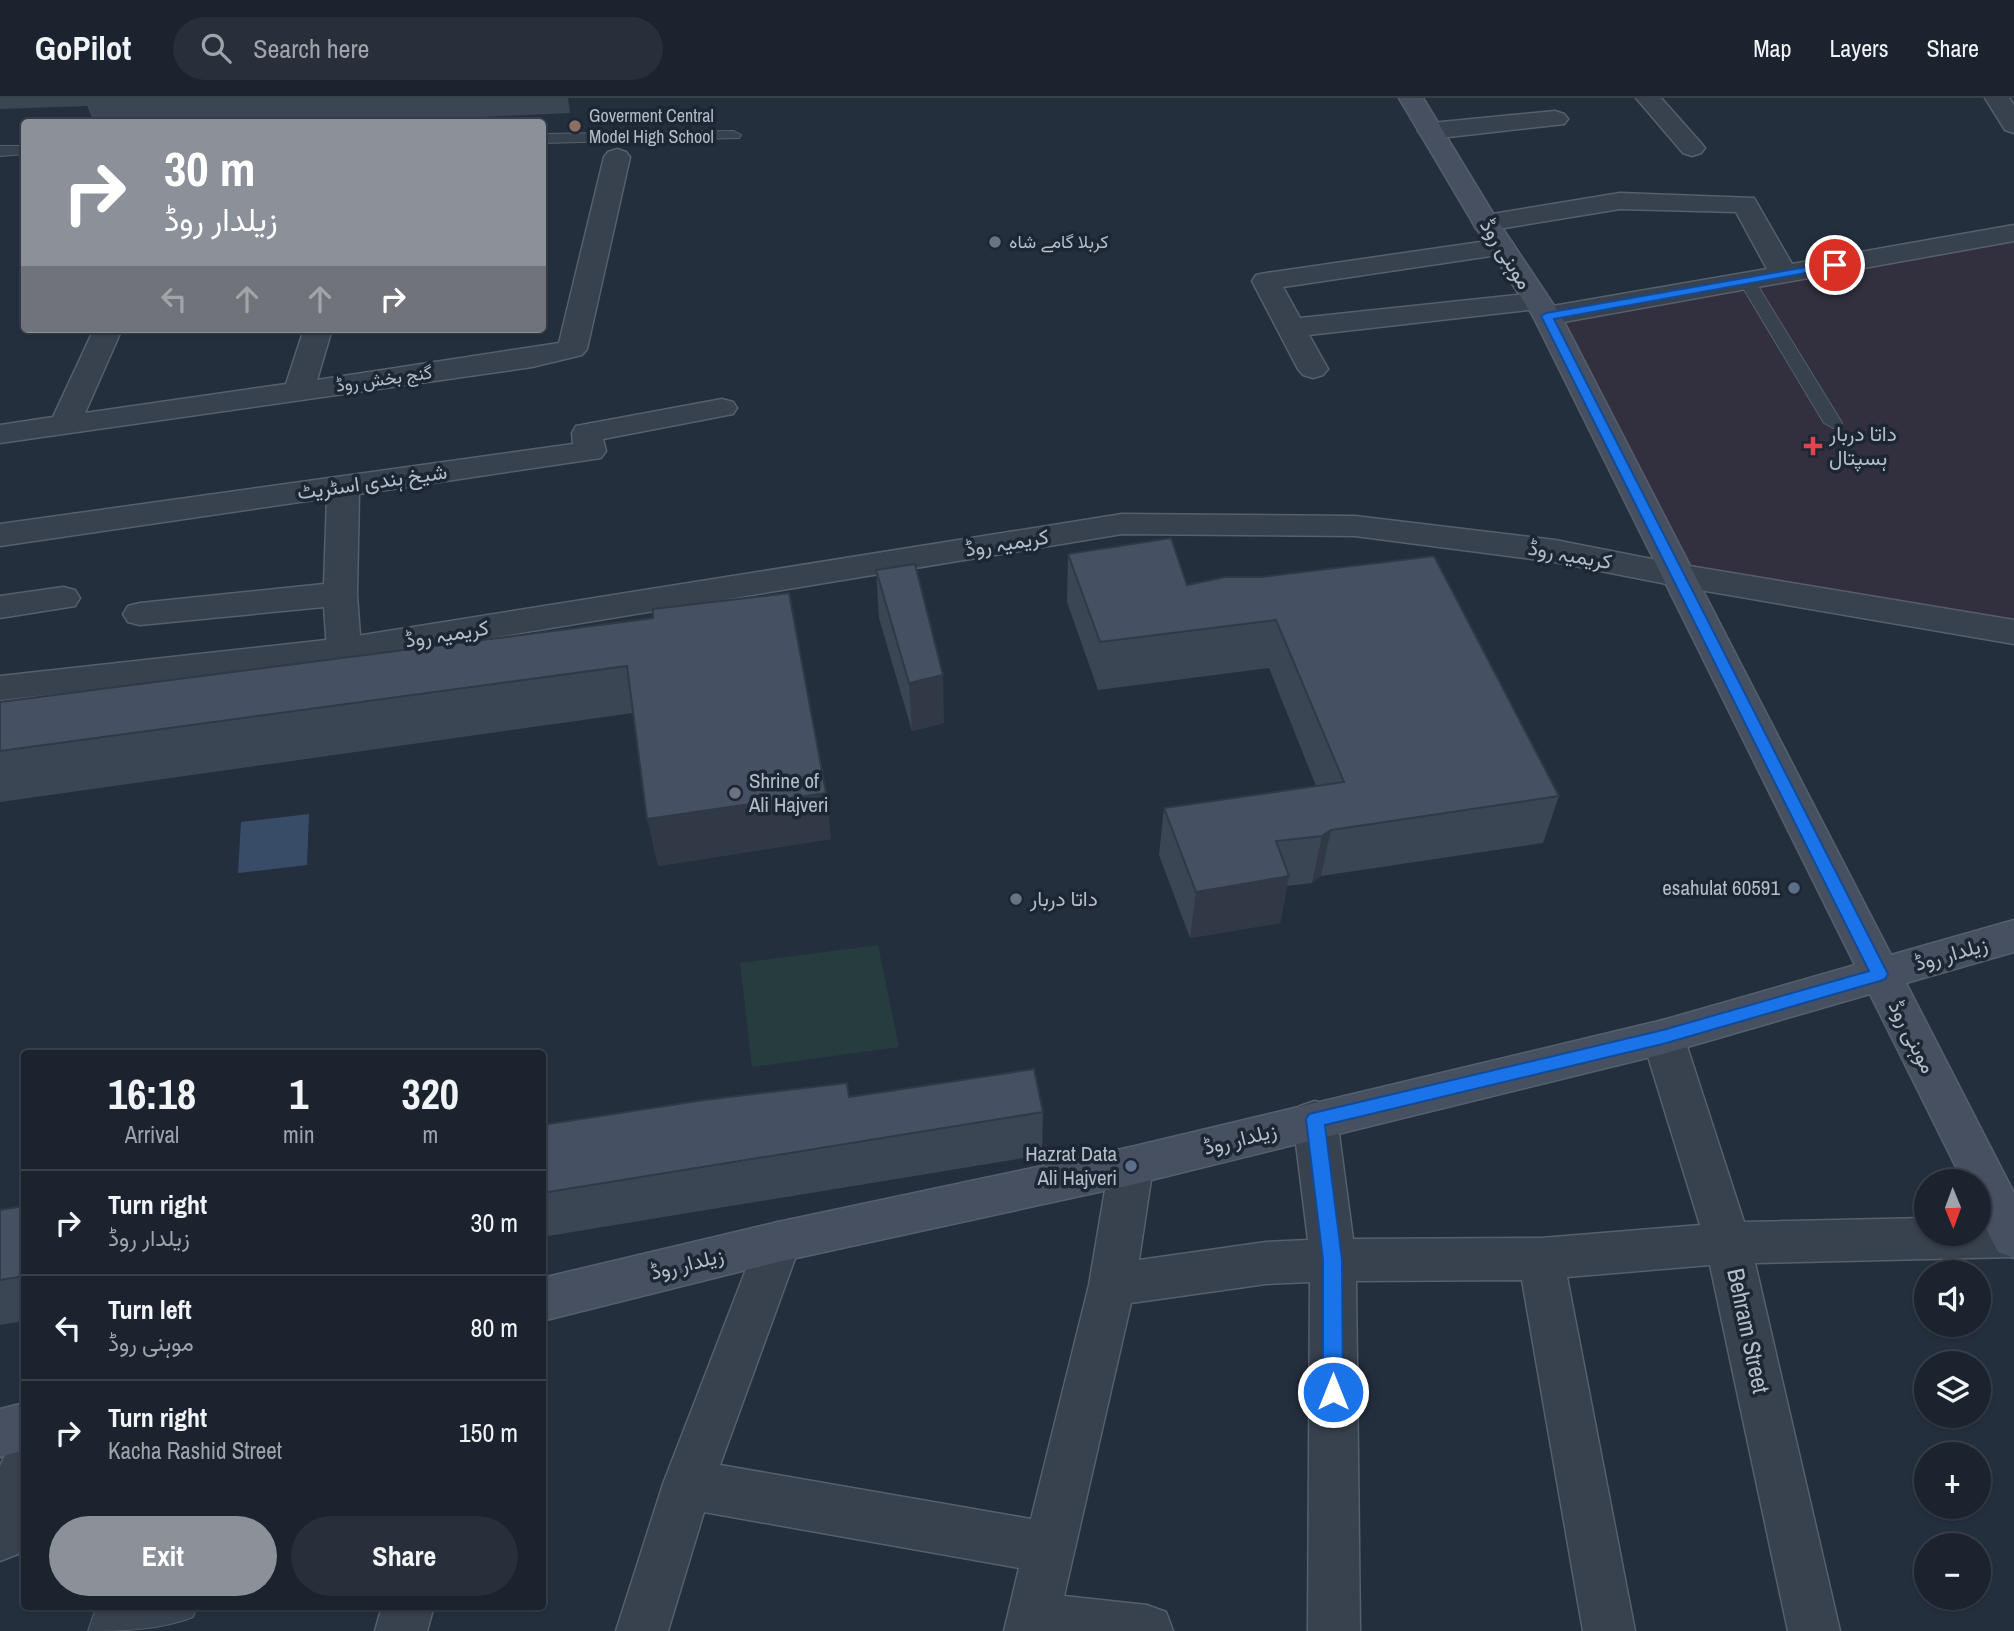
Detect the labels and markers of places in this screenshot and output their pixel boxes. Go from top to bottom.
place label: Goverment Central Model High School [589,103,714,149]
marker: Goverment Central Model High School [567,118,583,134]
place label: کربلا گامے شاہ [1009,229,1109,254]
marker: کربلا گامے شاہ [987,234,1003,250]
pin [1805,235,1865,295]
place label: داتا دربار ہسپتال [1828,419,1897,472]
marker: داتا دربار ہسپتال [1803,436,1823,456]
place label: Shrine of Ali Hajveri [748,766,828,819]
marker: Shrine of Ali Hajveri [727,785,743,801]
place label: esahulat 60591 [1662,873,1780,902]
marker: esahulat 60591 [1786,880,1802,896]
place label: داتا دربار [1029,884,1098,913]
marker: داتا دربار [1008,891,1024,907]
place label: Hazrat Data Ali Hajveri [1025,1139,1117,1192]
marker: Hazrat Data Ali Hajveri [1123,1158,1139,1174]

